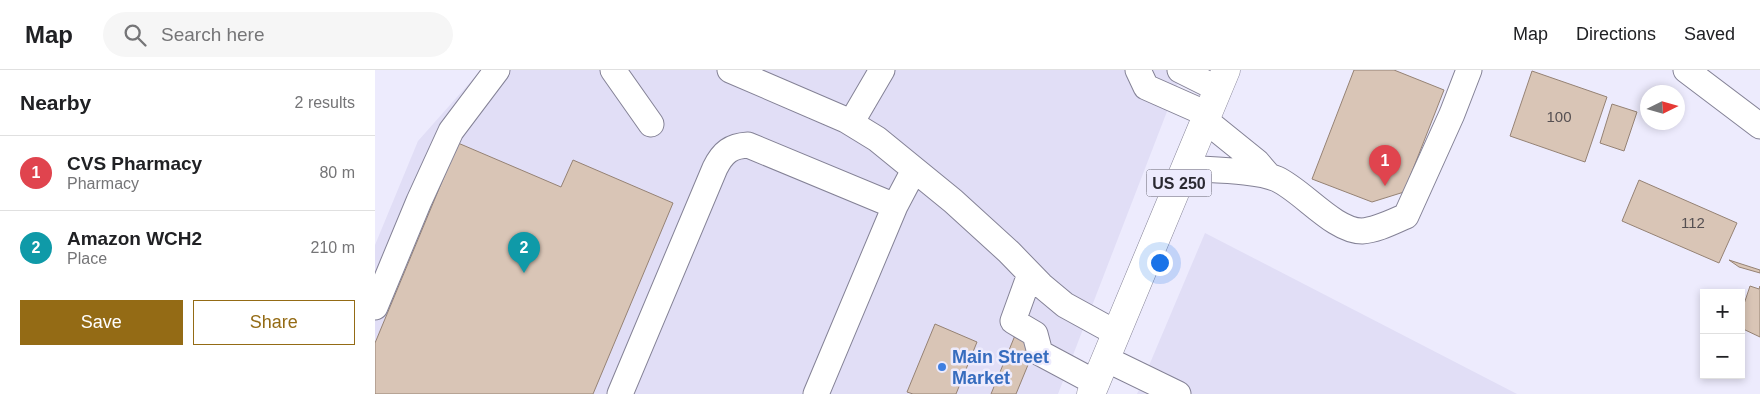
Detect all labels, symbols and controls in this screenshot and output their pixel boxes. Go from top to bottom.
search box [103,12,453,57]
text: Map [25,21,73,48]
icon: search [121,21,149,49]
text: Search here [161,24,265,45]
text: Map [1513,24,1548,44]
text: Directions [1576,24,1656,44]
text: Saved [1684,24,1735,44]
north arrow [1640,85,1685,130]
text: Nearby [20,91,91,114]
text: 2 results [295,94,355,111]
house number: 100 [1546,108,1572,125]
pin: 1 [1369,145,1401,186]
text: CVS Pharmacy [67,153,202,174]
text: 1 [32,164,40,181]
text: 80 m [319,164,355,181]
road number: US 250 [1147,170,1211,196]
text: Pharmacy [67,175,139,192]
house number: 112 [1681,214,1705,231]
text: Amazon WCH2 [67,228,202,249]
pin: 2 [508,232,540,273]
text: 2 [32,239,40,256]
text: 210 m [311,239,355,256]
text: Place [67,250,107,267]
your location [1147,250,1173,276]
map controls [1700,289,1745,379]
button: + [1700,289,1745,334]
button: Save [20,300,183,345]
button: Share [193,300,355,345]
button: − [1700,334,1745,379]
place label: Main Street Market [952,347,1049,388]
marker: Main Street Market [936,361,948,373]

